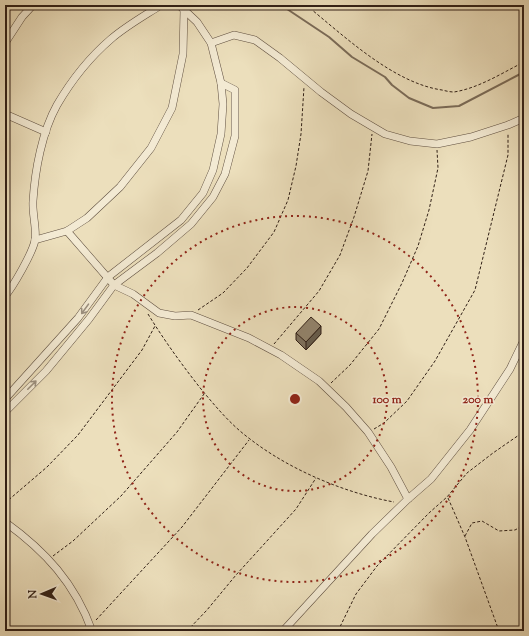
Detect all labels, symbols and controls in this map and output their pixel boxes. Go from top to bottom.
one-way arrow [81,303,89,314]
one-way arrow [28,380,37,390]
text: 100 m [371,391,402,409]
text: 200 m [463,391,493,409]
centre of rings [288,392,302,406]
north arrow [22,574,62,614]
text: N [25,589,41,600]

